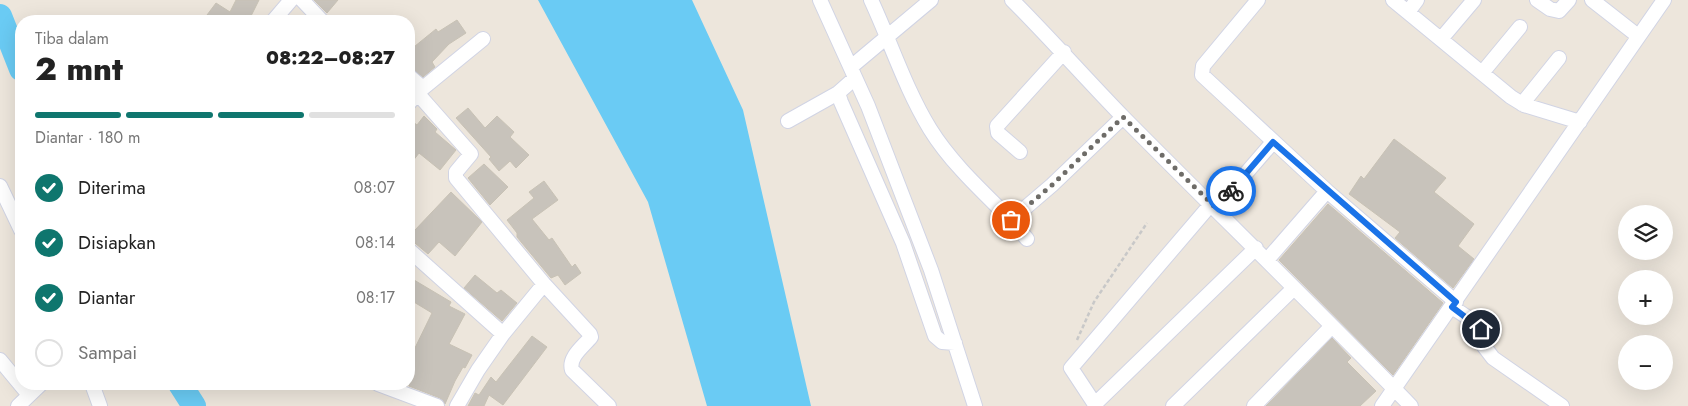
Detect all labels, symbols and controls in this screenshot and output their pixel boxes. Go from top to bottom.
text: Tiba dalam [35,27,109,50]
text: 08:22–08:27 [266,44,395,71]
text: 2 mnt [35,46,123,92]
text: Diantar · 180 m [35,126,140,149]
courier [1206,166,1256,216]
icon: check [35,174,63,202]
text: Diterima [78,174,146,201]
text: 08:07 [354,176,395,199]
icon: bike [1217,177,1245,205]
pin [990,199,1032,241]
map controls [1618,205,1673,390]
button: layers [1618,205,1673,260]
icon: bag [997,206,1025,234]
icon: check [35,229,63,257]
text: Disiapkan [78,229,156,256]
text: 08:14 [355,231,395,254]
button: + [1618,270,1673,325]
icon: check [35,284,63,312]
text: Diantar [78,284,135,311]
text: 08:17 [356,286,395,309]
pin [1460,308,1502,350]
icon: home [1467,315,1495,343]
button: − [1618,335,1673,390]
text: Sampai [78,339,137,366]

